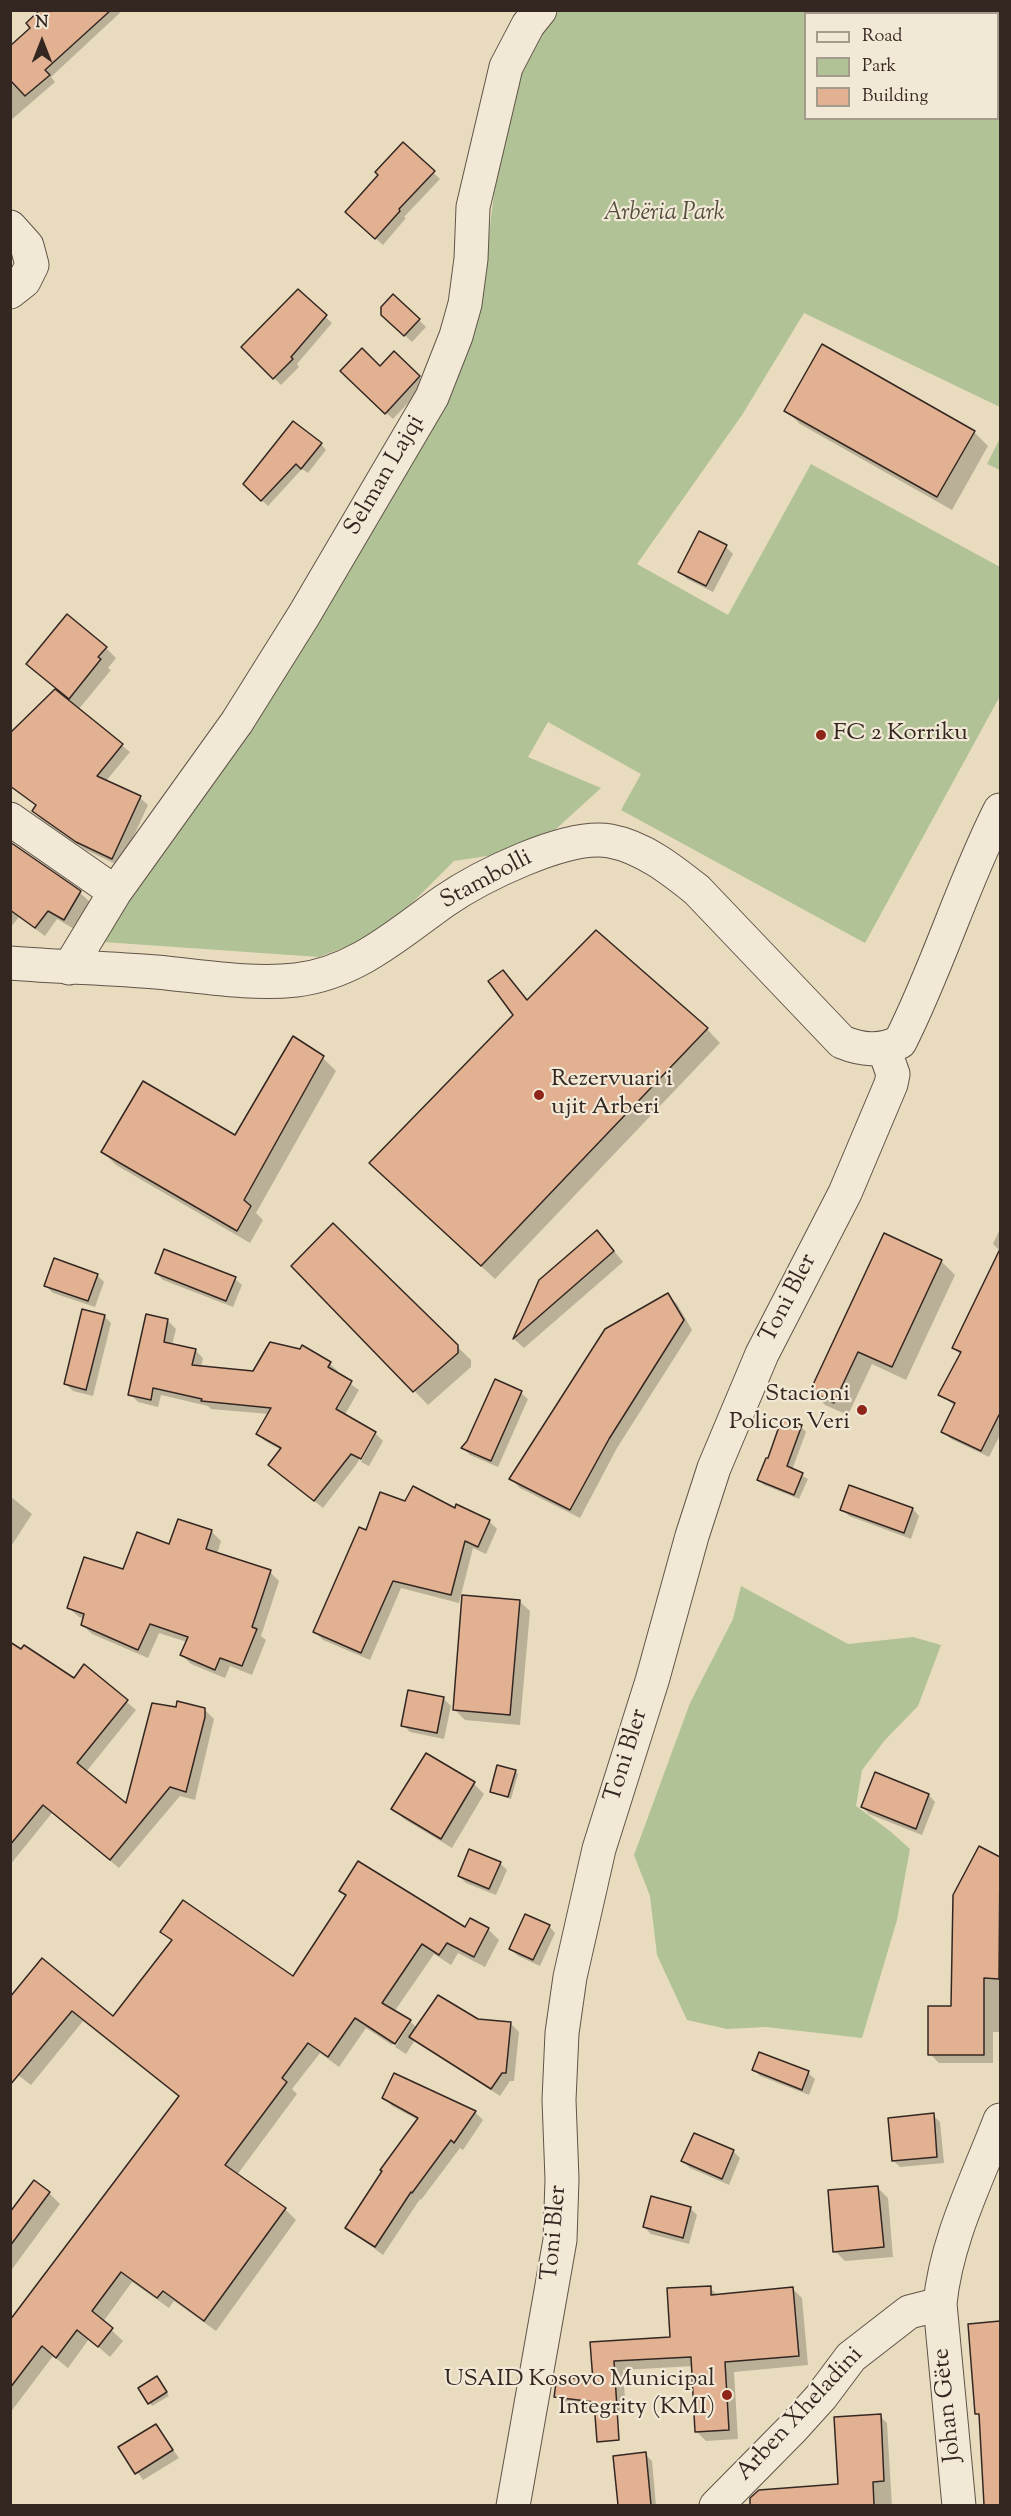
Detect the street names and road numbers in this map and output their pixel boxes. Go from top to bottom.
street label: Selman Lajqi [340,411,432,541]
street label: Stambolli [436,845,538,917]
street label: Toni Bler [755,1250,825,1348]
street label: Toni Bler [600,1706,656,1806]
street label: Toni Bler [537,2184,575,2282]
street label: Arben Xheladini [731,2342,871,2488]
street label: Johan Gëte [929,2347,969,2463]

